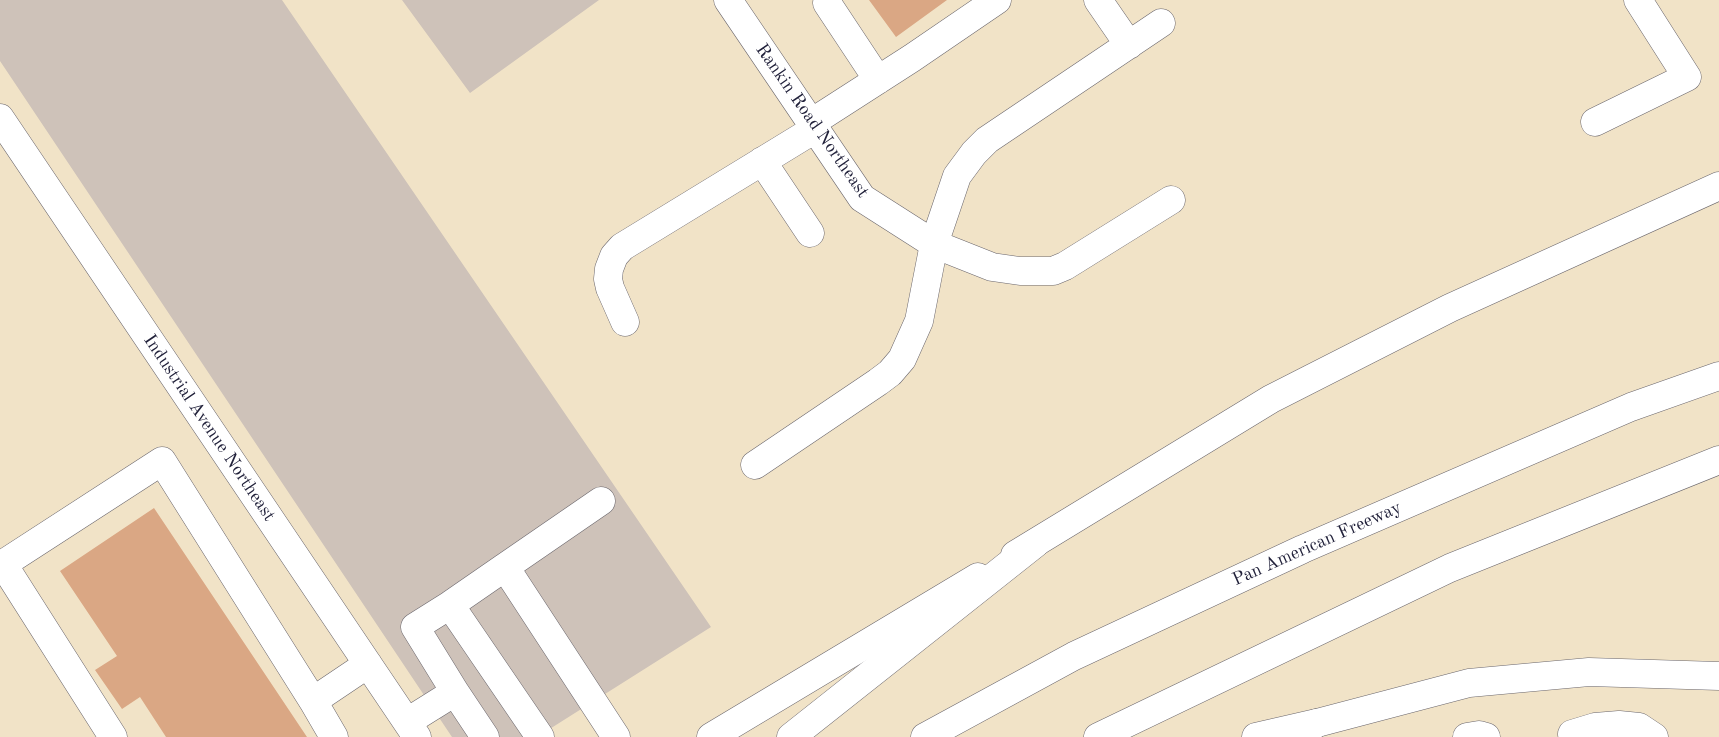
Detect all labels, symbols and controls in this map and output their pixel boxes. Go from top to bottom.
street label: Rankin Road Northeast [751,40,873,202]
street label: Industrial Avenue Northeast [138,330,280,526]
street label: Pan American Freeway [1229,497,1405,591]

